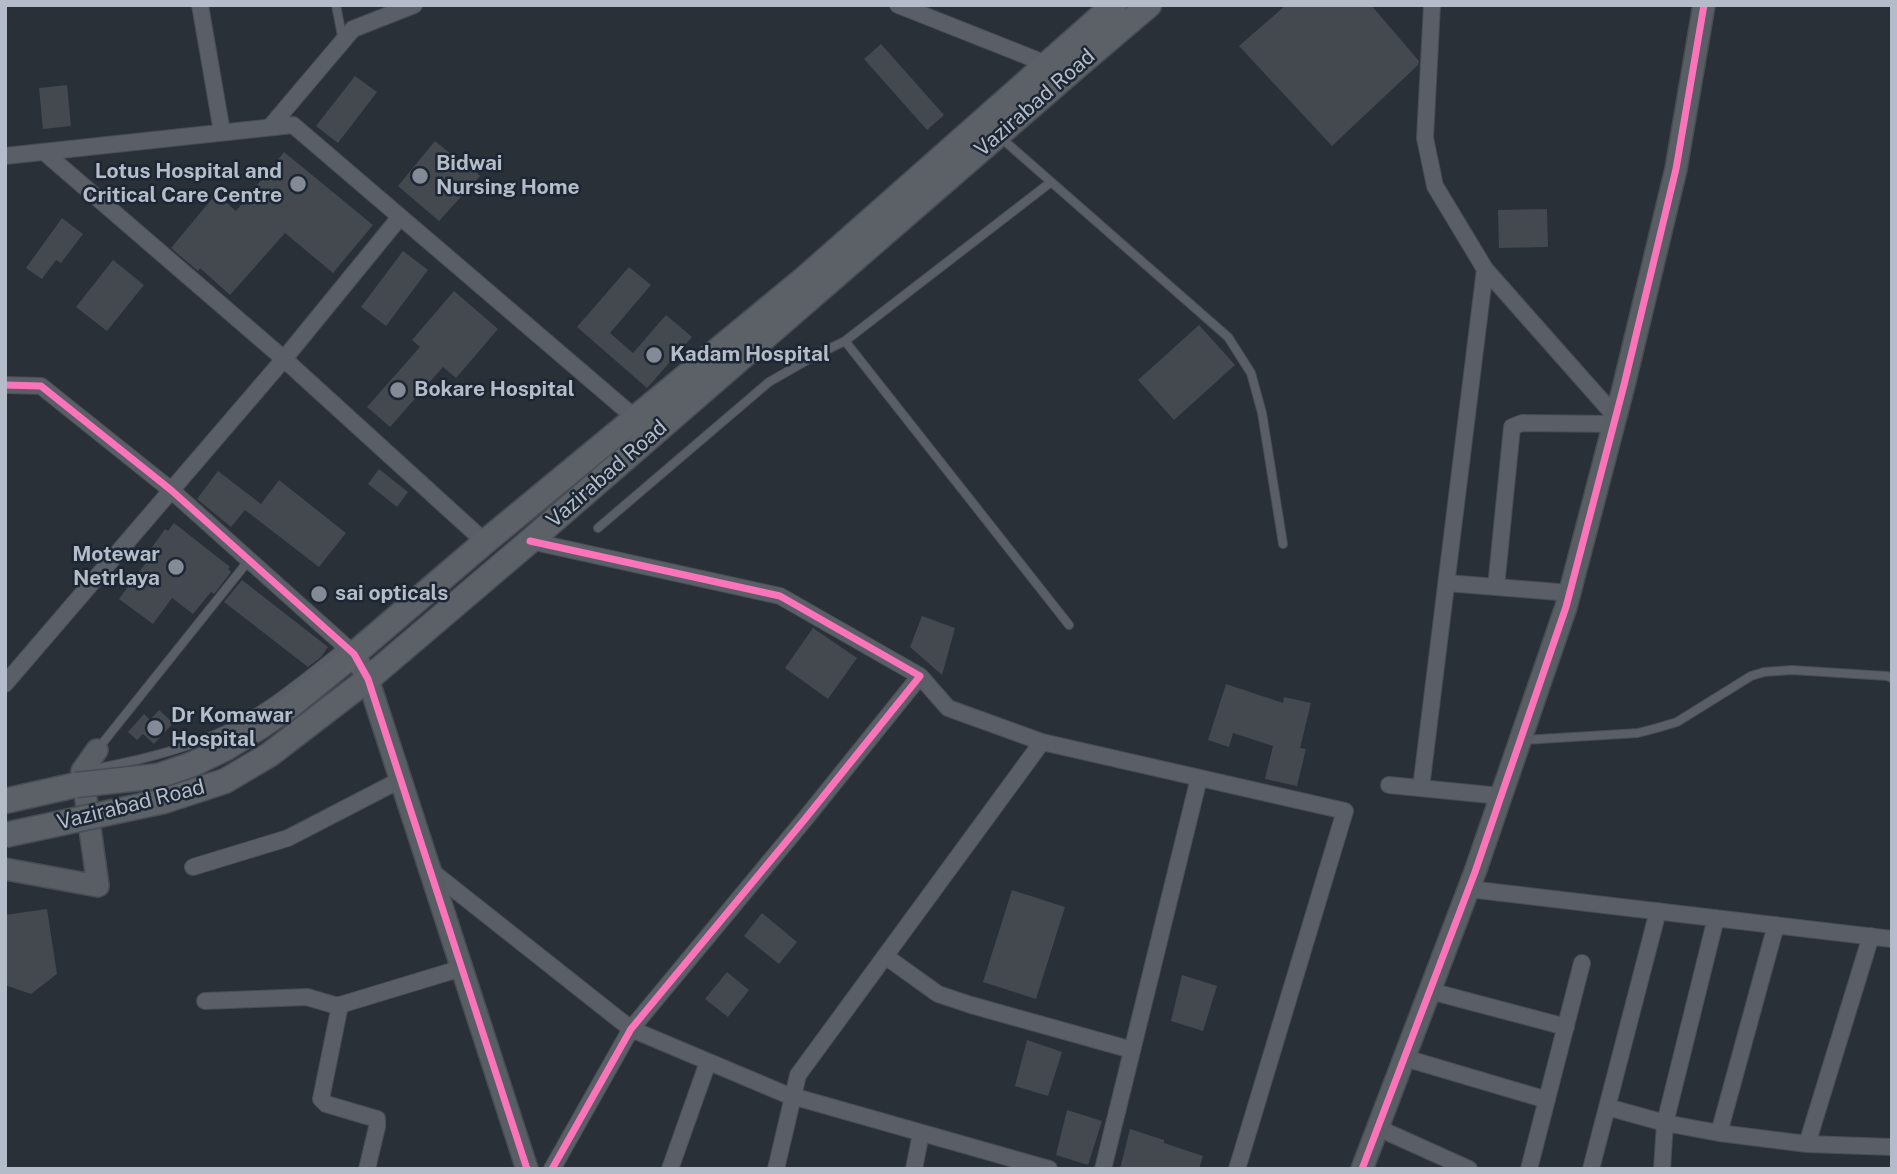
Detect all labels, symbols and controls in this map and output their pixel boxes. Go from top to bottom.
street label: Vazirabad Road [970,44,1100,162]
place label: Bidwai Nursing Home [436,151,580,201]
place label: Lotus Hospital and Critical Care Centre [82,159,282,209]
marker: Bidwai Nursing Home [410,166,430,186]
marker: Lotus Hospital and Critical Care Centre [288,174,308,194]
place label: Kadam Hospital [670,342,830,368]
marker: Kadam Hospital [644,345,664,365]
place label: Bokare Hospital [414,377,575,403]
marker: Bokare Hospital [388,380,408,400]
street label: Vazirabad Road [542,415,672,533]
place label: Motewar Netrlaya [72,542,160,592]
marker: Motewar Netrlaya [166,557,186,577]
place label: sai opticals [335,581,448,607]
marker: sai opticals [309,584,329,604]
place label: Dr Komawar Hospital [171,703,293,753]
marker: Dr Komawar Hospital [145,718,165,738]
street label: Vazirabad Road [55,775,207,835]

